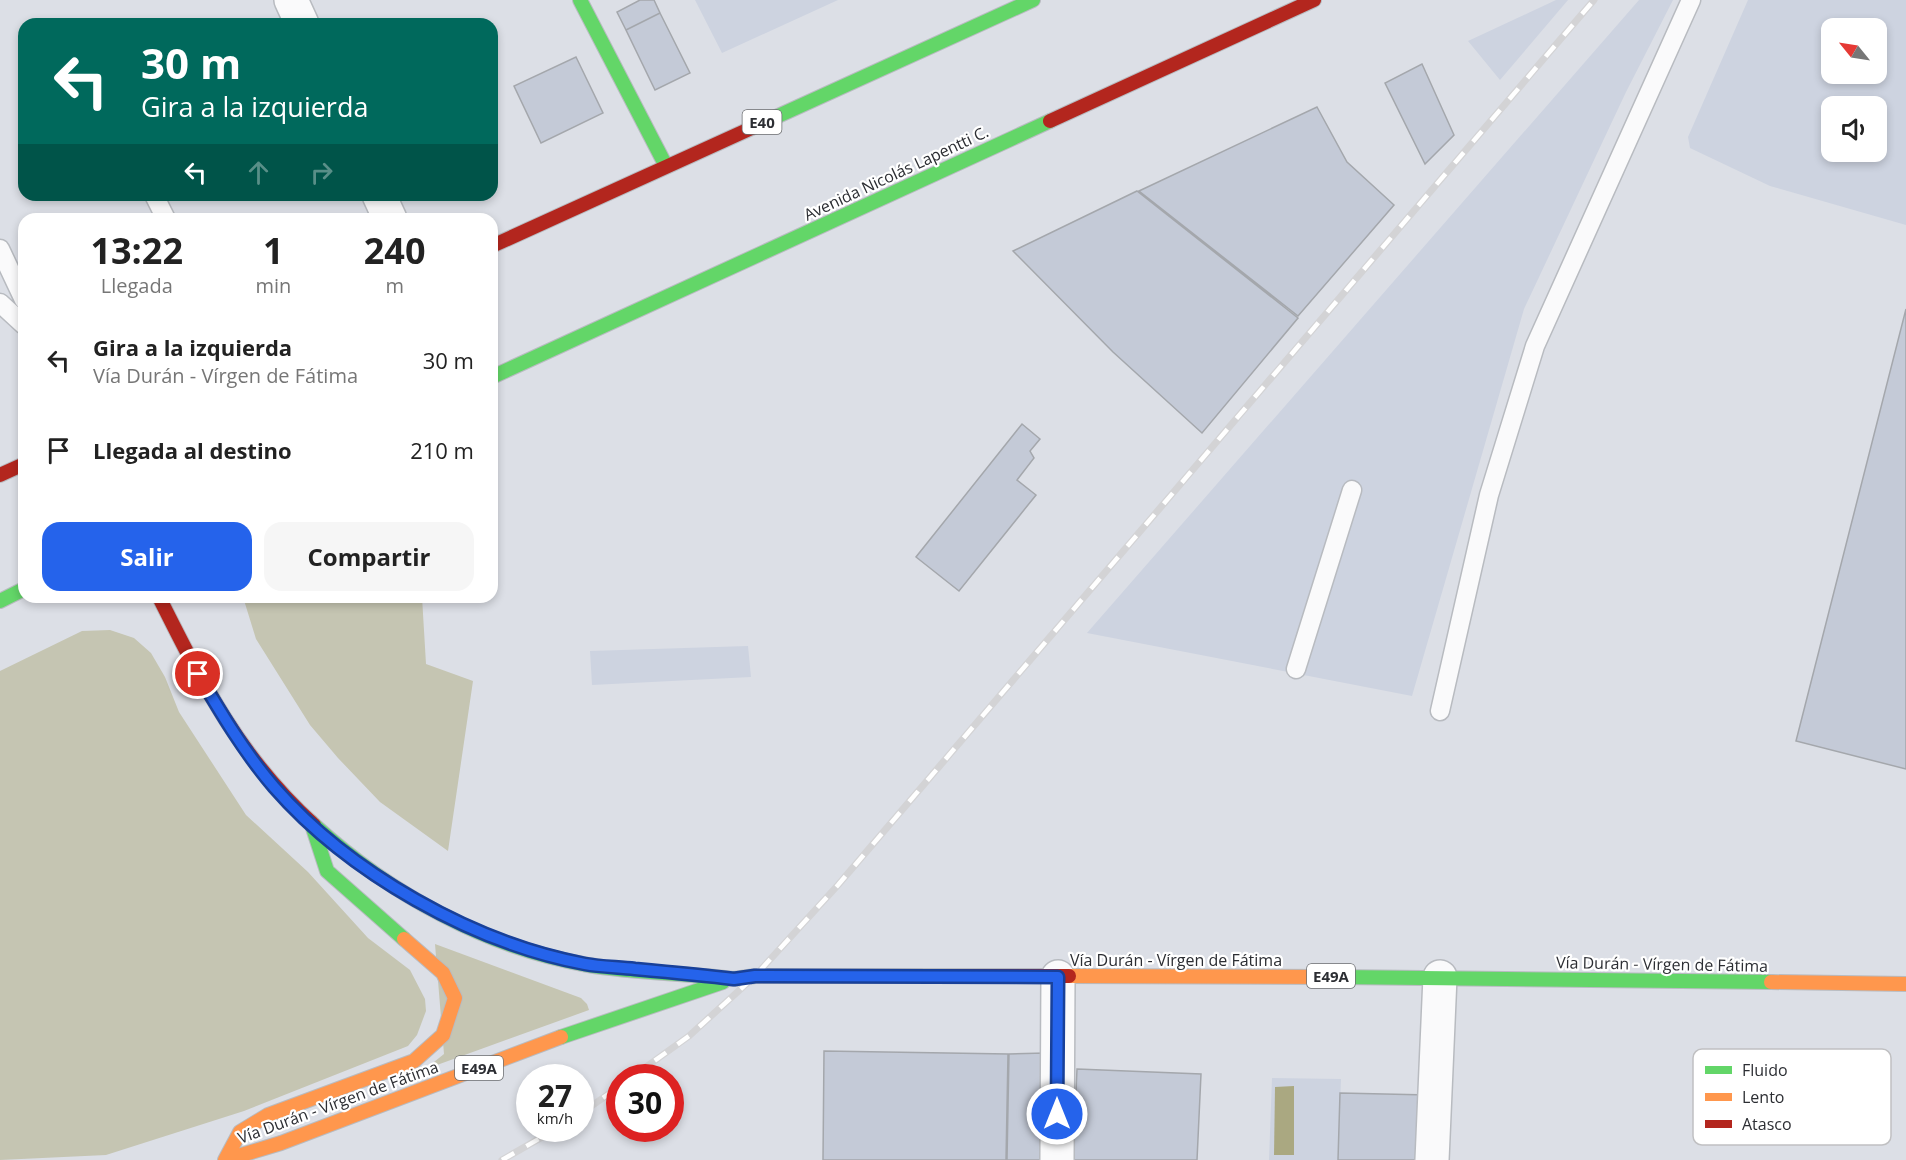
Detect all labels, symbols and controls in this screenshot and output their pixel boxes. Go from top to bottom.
north arrow [1821,18,1887,84]
map controls [1821,18,1887,162]
text: 30 m [141,34,241,91]
icon: left [42,42,120,120]
text: Gira a la izquierda [141,88,368,125]
button: sound [1821,96,1887,162]
road number: E40 [742,110,782,134]
street label: Avenida Nicolás Lapentti C. [800,120,992,226]
icon: left [179,156,212,189]
icon: ahead [242,156,275,189]
icon: right [305,156,338,189]
text: 13:22 [90,226,183,275]
text: 1 [263,226,284,275]
text: 240 [364,226,426,275]
text: Llegada [101,272,173,299]
text: min [255,272,291,299]
text: m [385,272,404,299]
text: Gira a la izquierda [93,332,292,362]
icon: left [42,344,75,377]
text: 30 m [423,345,474,375]
text: Vía Durán - Vírgen de Fátima [93,362,358,389]
icon: arrive [42,434,75,467]
text: Llegada al destino [93,435,292,465]
text: 210 m [410,435,474,465]
button: Salir [42,522,252,591]
button: Compartir [264,522,474,591]
pin [172,648,223,699]
icon: arrive [181,657,214,690]
street label: Vía Durán - Vírgen de Fátima [1070,949,1282,971]
street label: Vía Durán - Vírgen de Fátima [1556,951,1768,977]
road number: E49A [1307,964,1355,988]
legend [1693,1049,1891,1145]
street label: Vía Durán - Vírgen de Fátima [235,1055,441,1149]
road number: E49A [455,1056,503,1080]
text: Fluido [1742,1059,1788,1081]
speed limit sign: 30 [606,1064,684,1142]
text: 27 [538,1075,572,1116]
position arrow [1025,1082,1089,1146]
text: Lento [1742,1086,1784,1108]
text: km/h [537,1108,573,1128]
text: Atasco [1742,1113,1792,1135]

